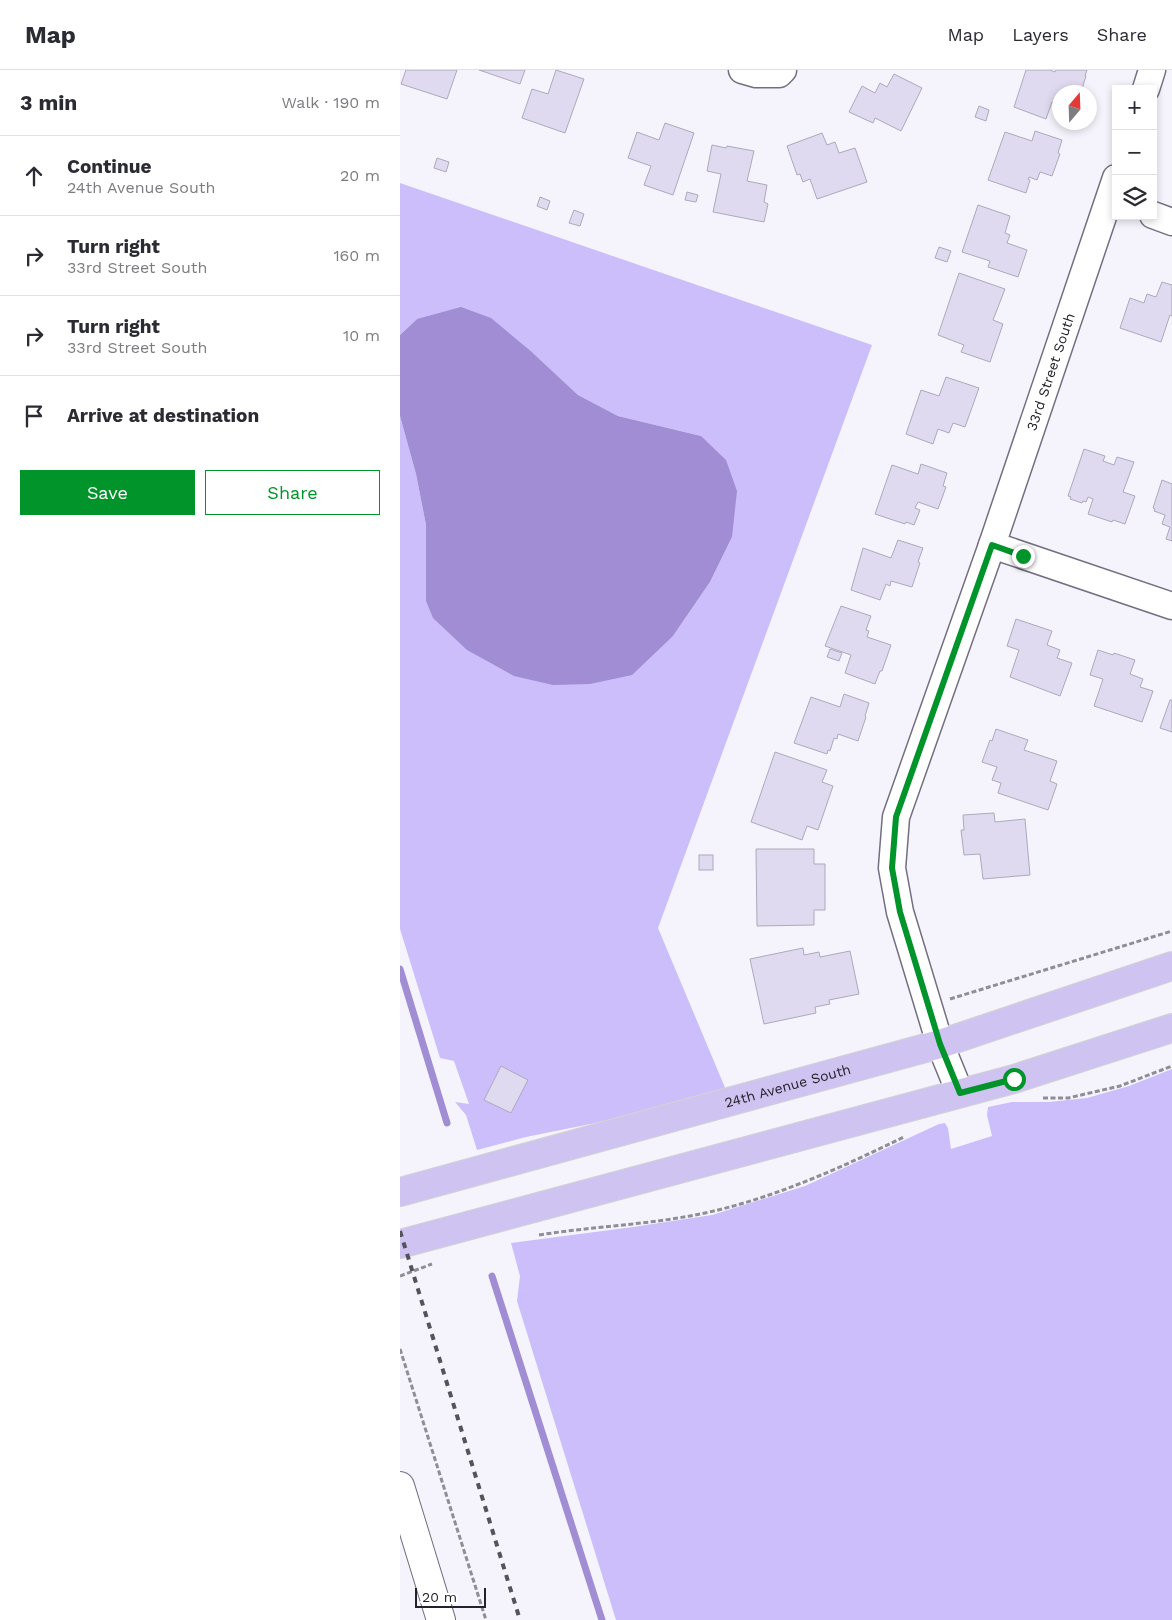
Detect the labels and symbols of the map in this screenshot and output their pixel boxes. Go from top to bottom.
north arrow [1052,85,1097,130]
street label: 33rd Street South [1023,311,1078,433]
route end [1012,545,1035,568]
street label: 24th Avenue South [723,1061,852,1111]
route start [1003,1068,1026,1091]
scale bar [415,1585,486,1608]

